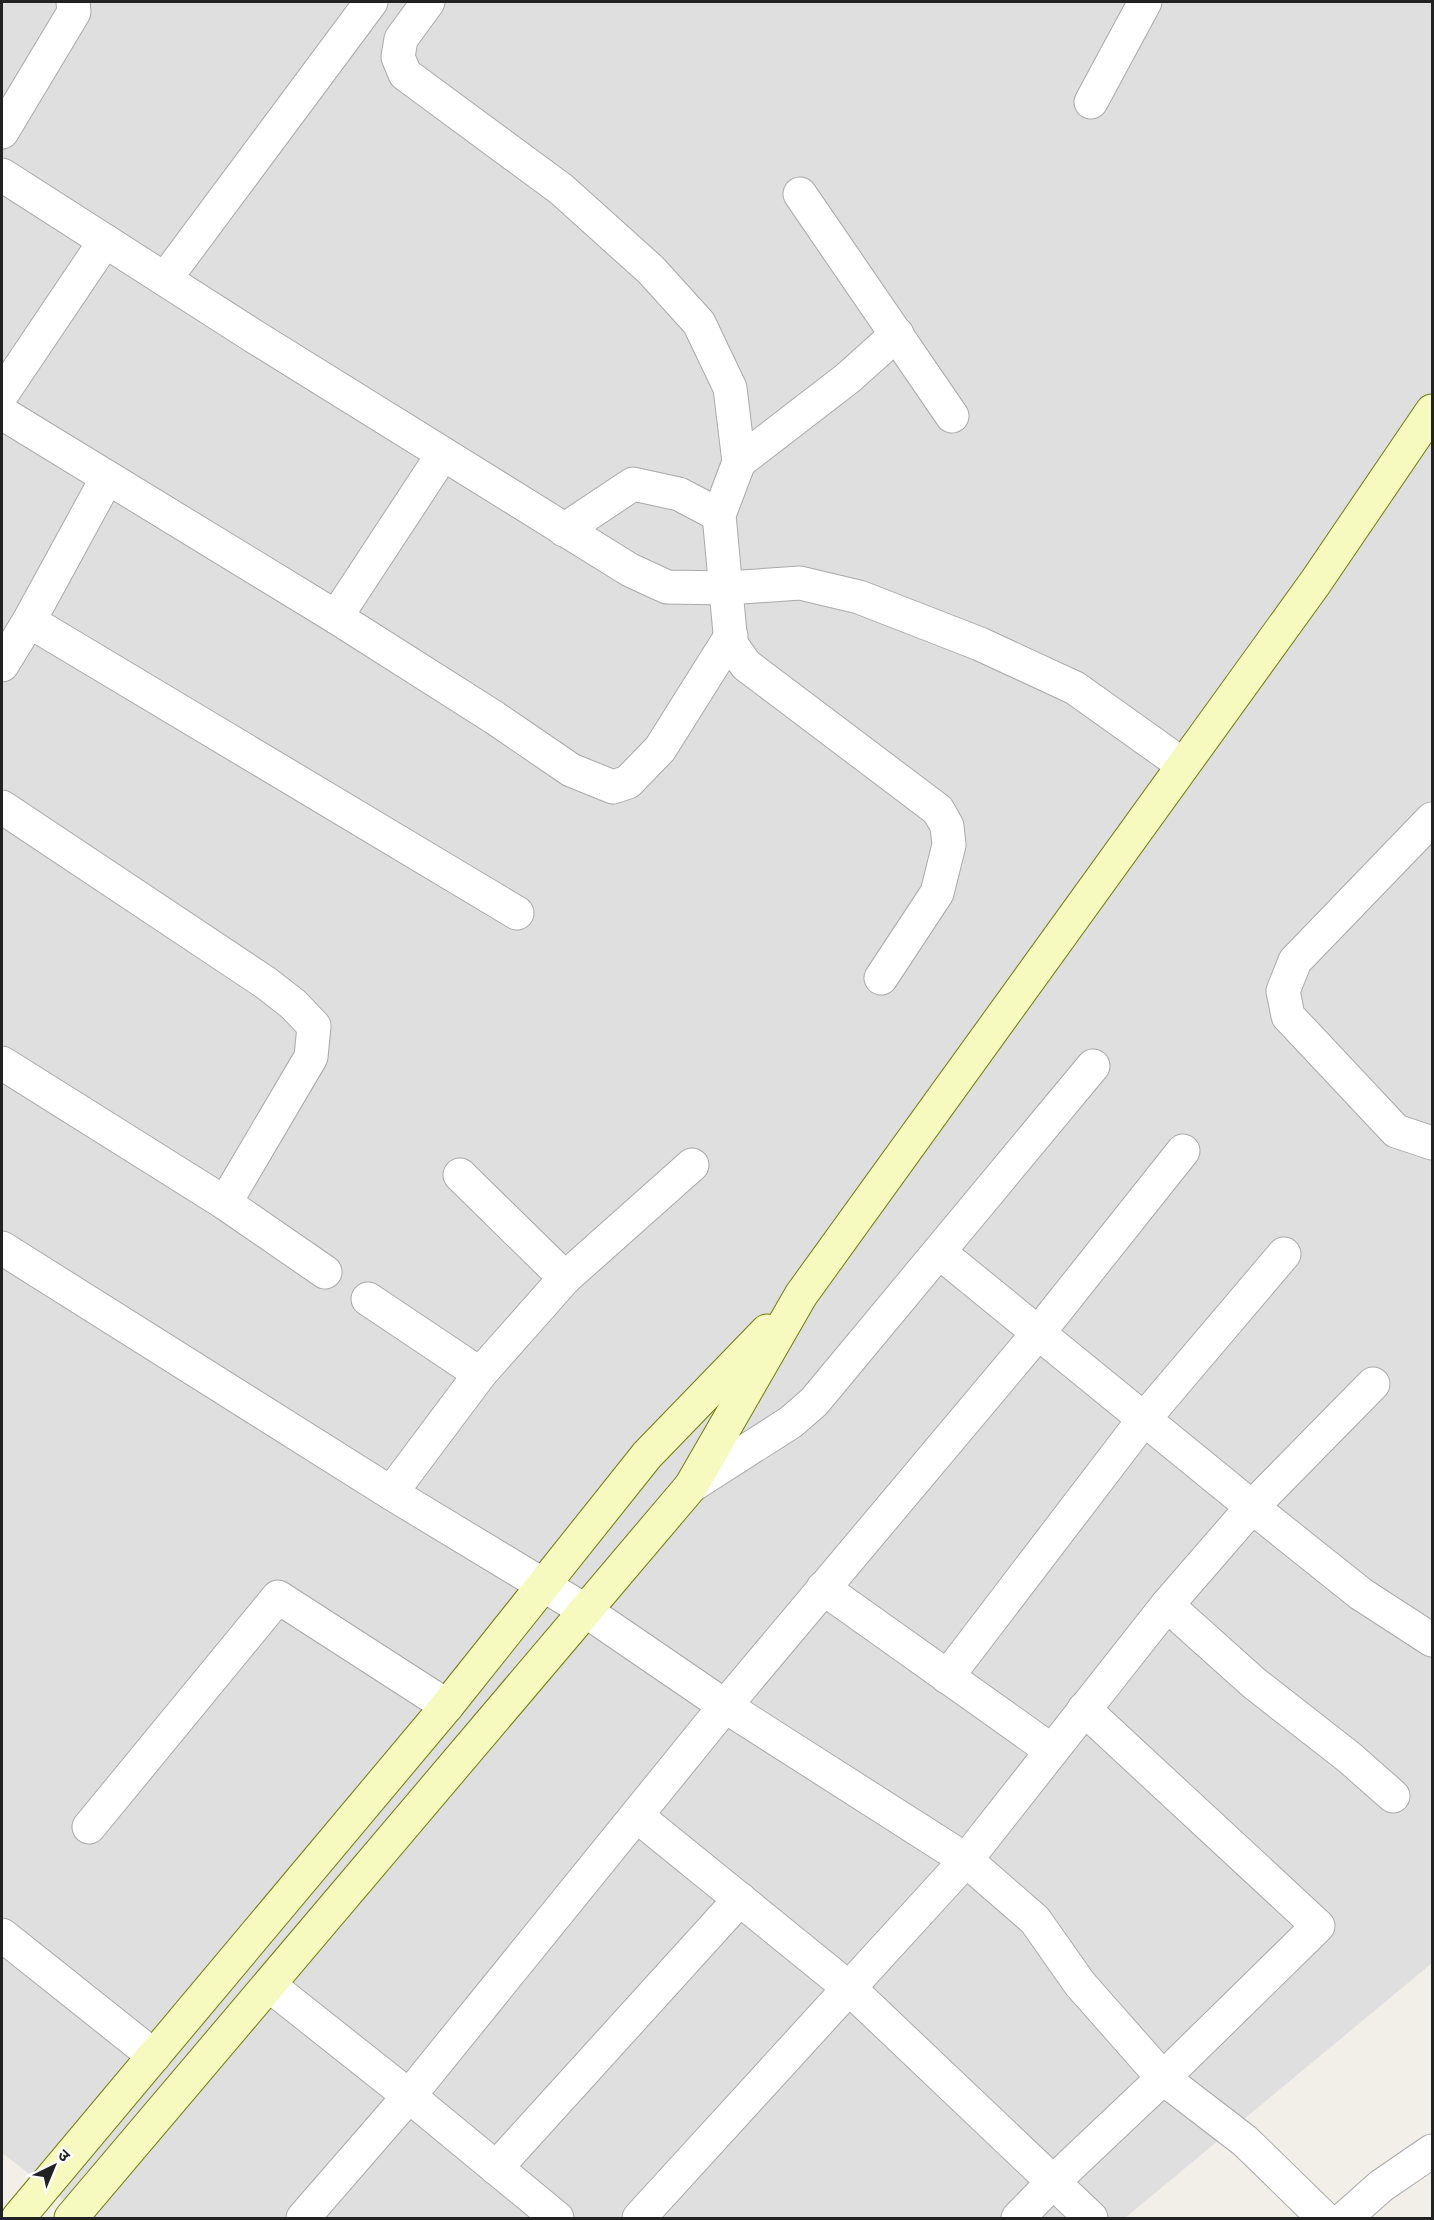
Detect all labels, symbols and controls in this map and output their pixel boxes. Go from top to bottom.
north arrow [24,2136,84,2196]
text: उ [54,2145,74,2166]

